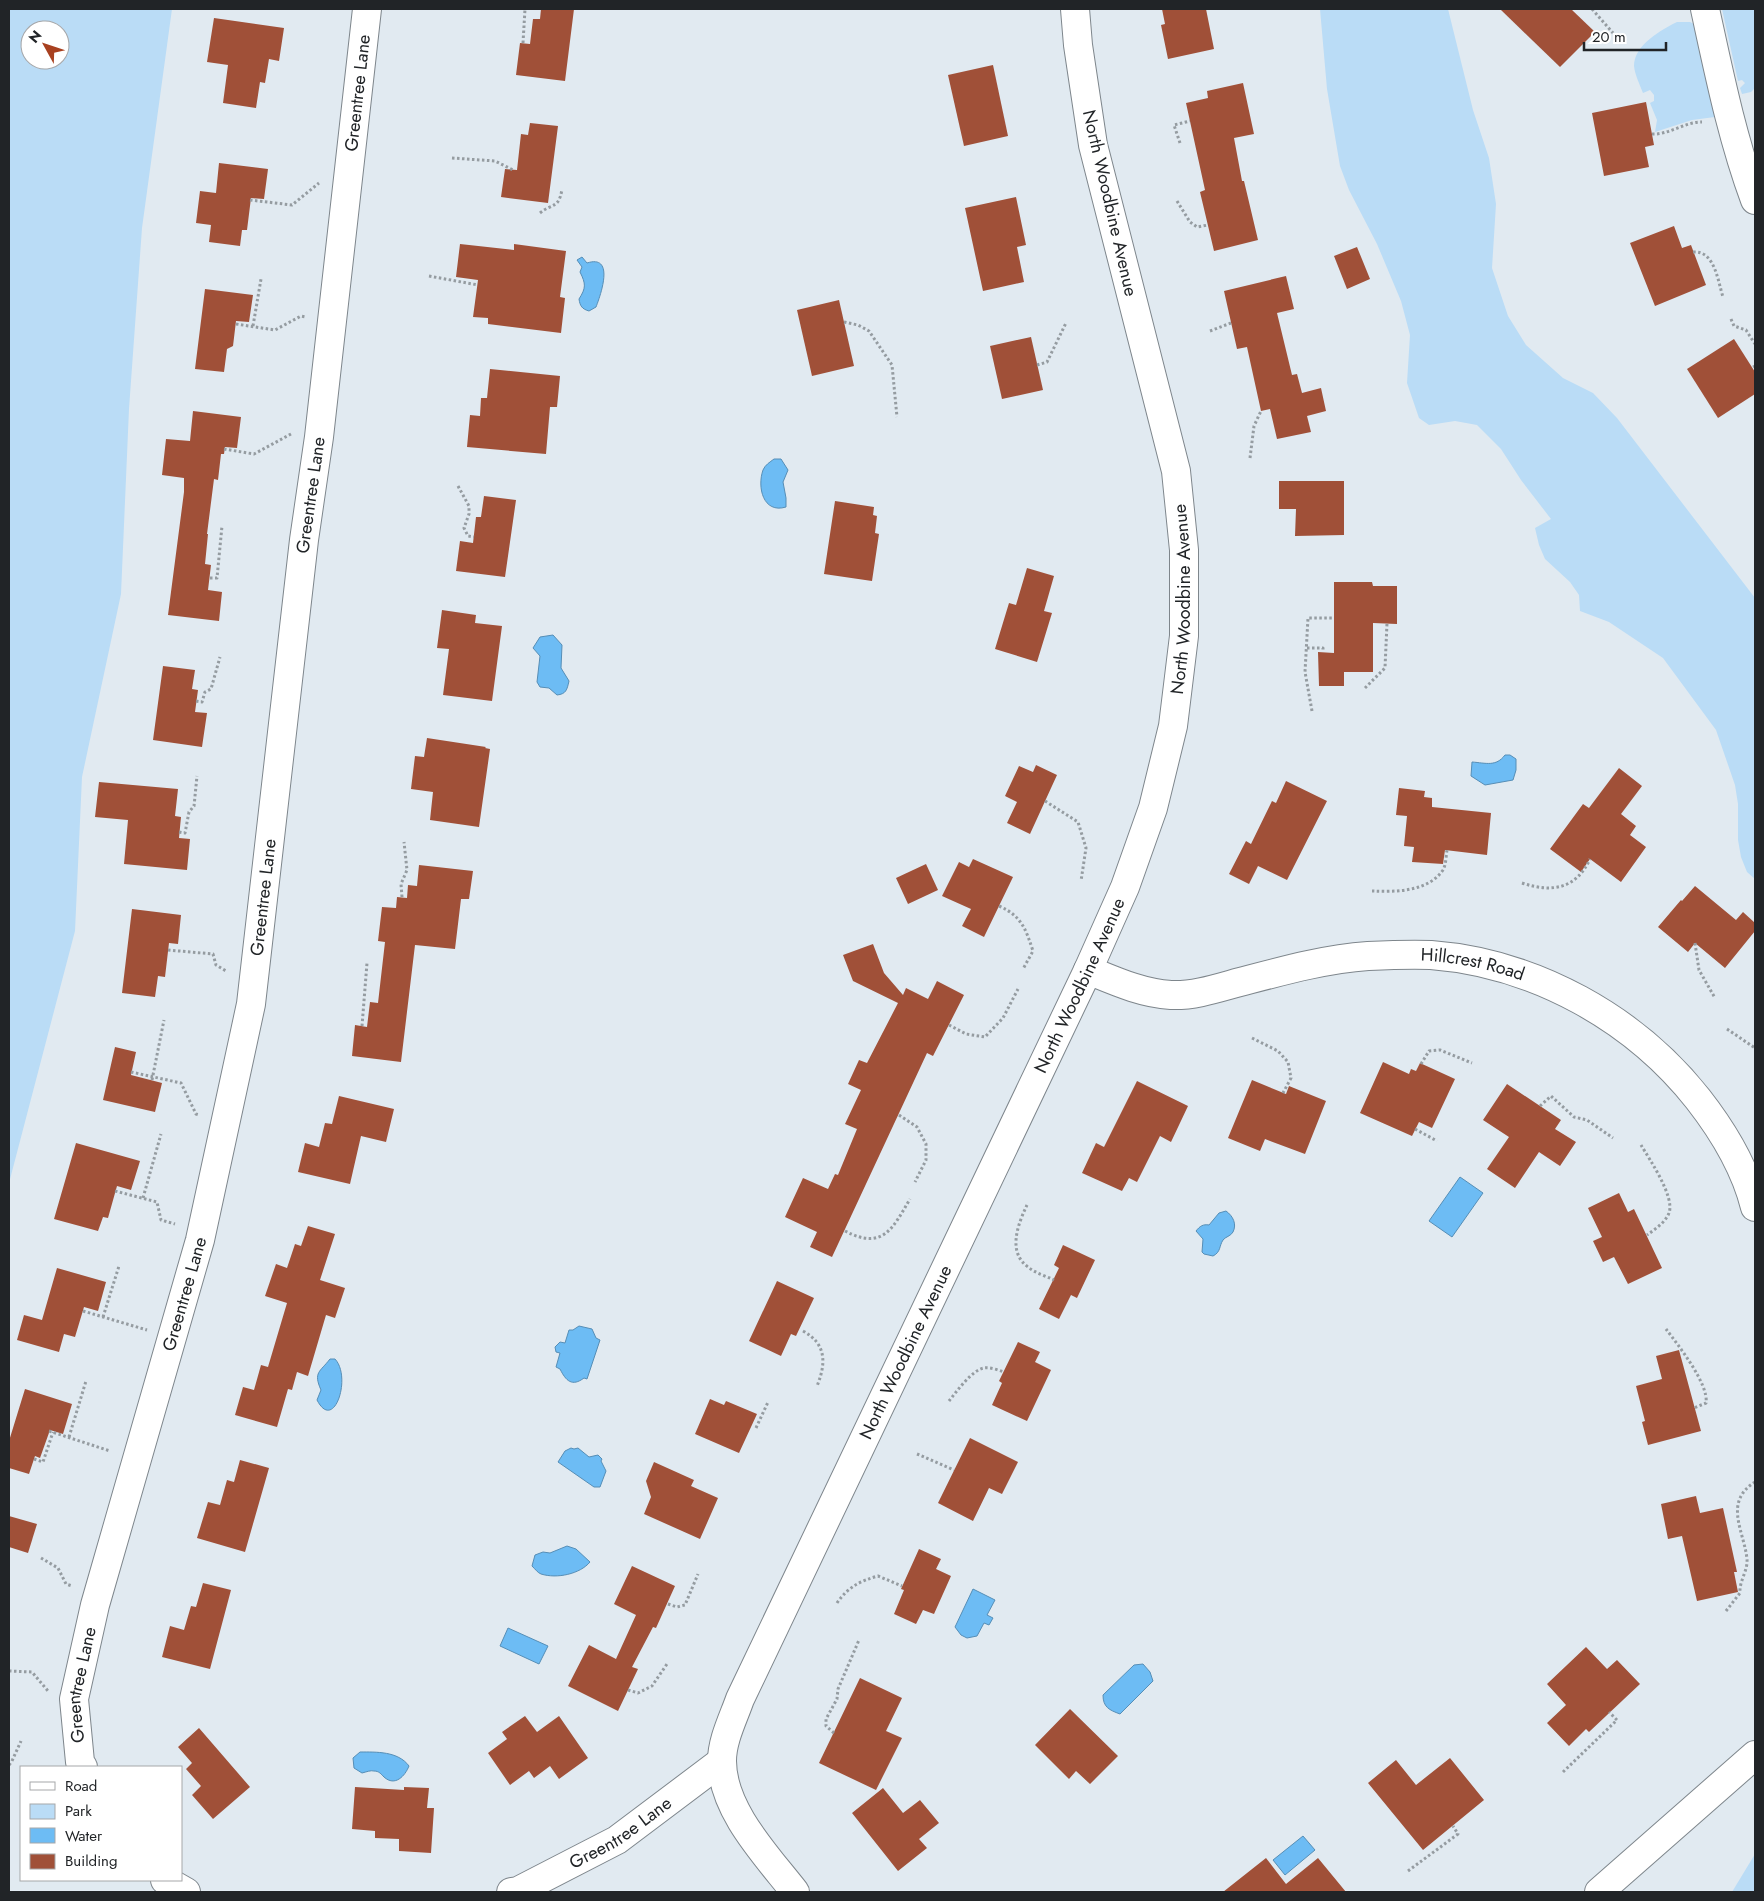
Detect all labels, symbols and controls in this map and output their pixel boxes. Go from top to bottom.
north arrow [20,20,70,70]
scale bar [1584,20,1666,52]
text: N [24,26,46,47]
text: 20 m [1592,26,1626,48]
street label: Greentree Lane [338,33,377,153]
street label: North Woodbine Avenue [1076,107,1144,299]
street label: Greentree Lane [290,435,332,555]
street label: North Woodbine Avenue [1164,503,1198,696]
street label: Greentree Lane [244,837,283,957]
street label: North Woodbine Avenue [1028,894,1132,1077]
street label: Hillcrest Road [1420,942,1528,987]
street label: Greentree Lane [156,1234,213,1354]
street label: North Woodbine Avenue [853,1261,958,1444]
street label: Greentree Lane [61,1624,103,1744]
legend [20,1766,182,1881]
text: Road [65,1775,97,1797]
street label: Greentree Lane [565,1790,677,1875]
text: Park [65,1800,92,1822]
text: Water [65,1825,103,1847]
text: Building [65,1850,117,1872]

